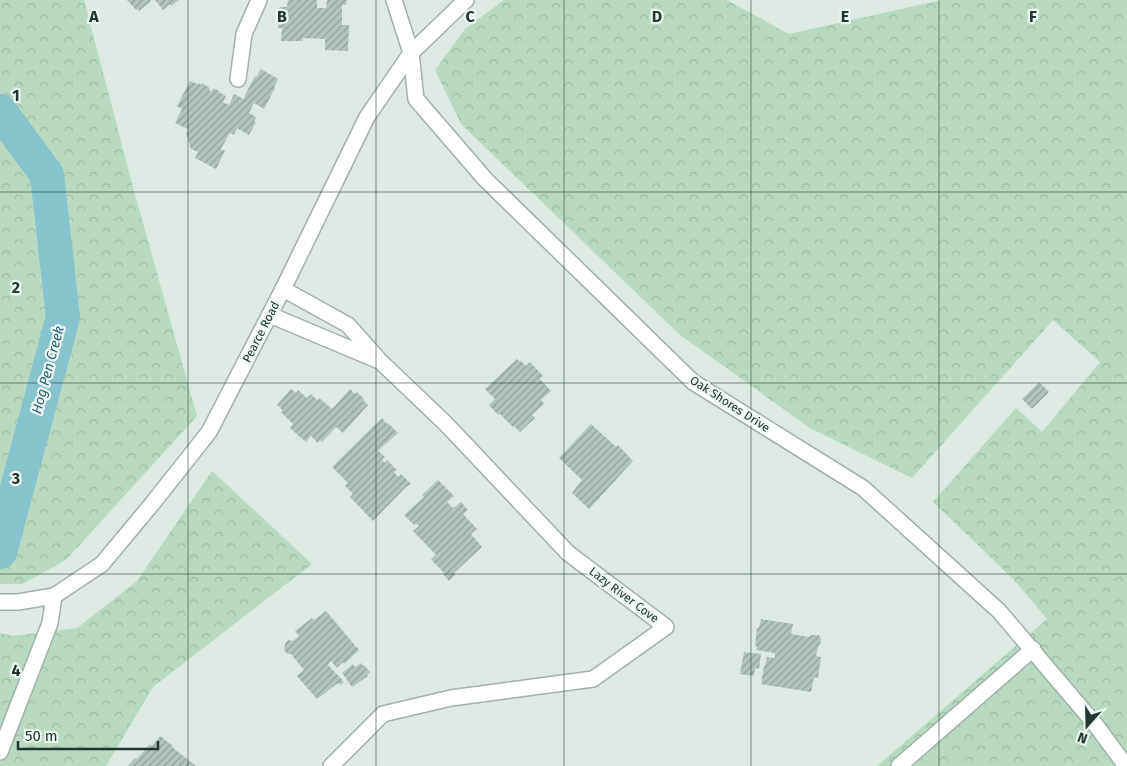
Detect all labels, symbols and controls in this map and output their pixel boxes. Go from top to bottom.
text: A [88,7,99,26]
text: B [277,7,287,26]
text: C [465,7,475,26]
text: D [652,7,662,26]
text: E [841,7,849,26]
text: F [1029,7,1037,26]
text: 1 [12,86,20,105]
text: 2 [12,278,20,297]
street label: Pearce Road [240,299,282,365]
water label: Hog Pen Creek [28,324,68,416]
street label: Oak Shores Drive [687,373,773,435]
text: 3 [11,469,20,488]
street label: Lazy River Cove [586,564,662,626]
text: 4 [11,661,21,680]
north arrow [1062,701,1112,751]
scale bar [18,718,158,750]
text: 50 m [25,727,58,745]
text: N [1075,728,1090,747]

